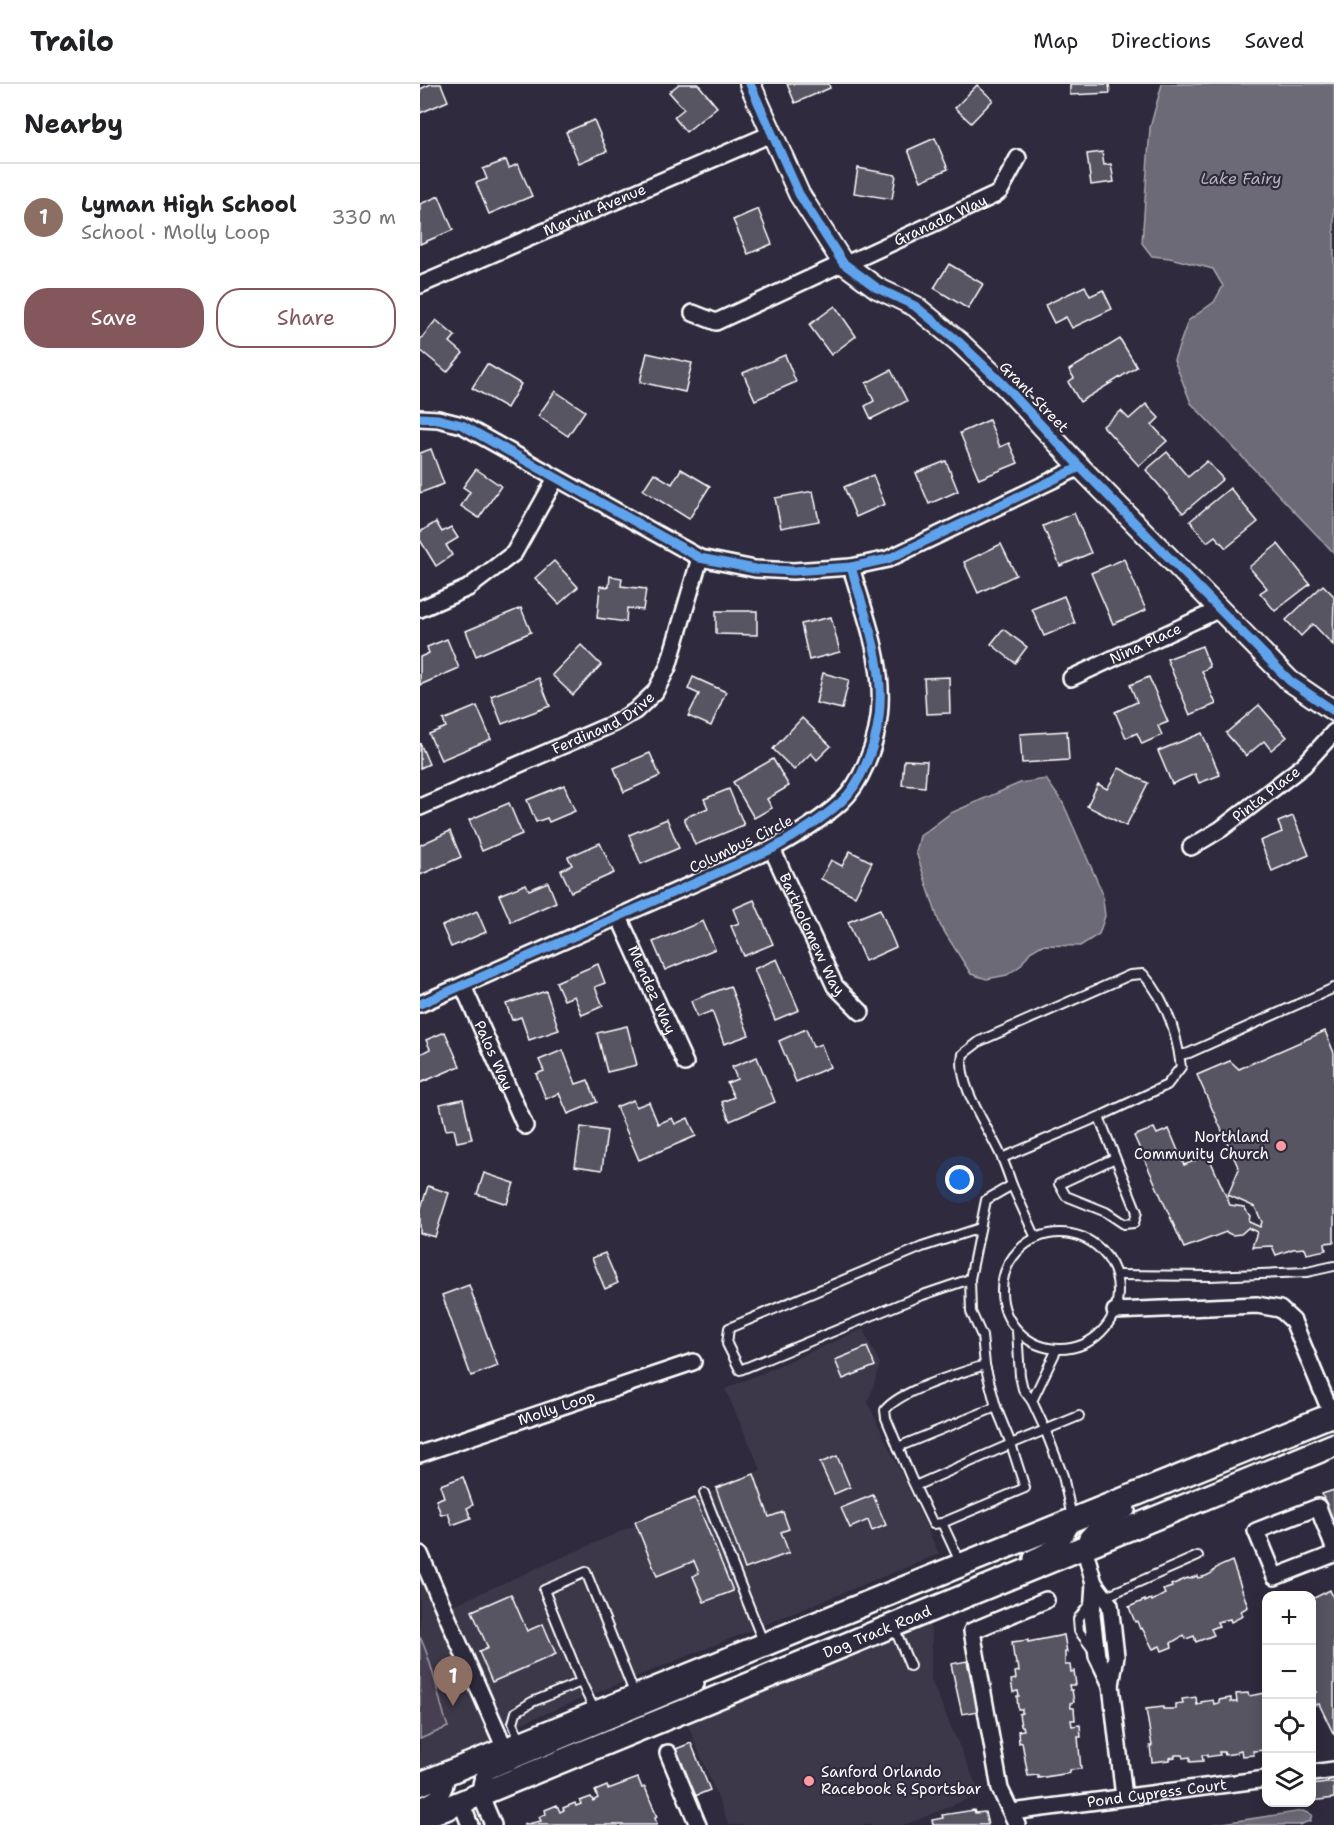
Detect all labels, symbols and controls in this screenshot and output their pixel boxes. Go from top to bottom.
text: Trailo [30,22,114,60]
text: Map [1033,27,1078,55]
text: Directions [1111,27,1211,55]
text: Saved [1244,27,1304,55]
text: Nearby [24,106,123,141]
water label: Lake Fairy [1200,168,1282,189]
street label: Marvin Avenue [540,179,649,241]
text: Lyman High School [81,190,297,219]
street label: Granada Way [890,190,990,251]
text: 1 [39,204,48,230]
text: 330 m [332,204,396,230]
text: School · Molly Loop [81,219,270,245]
button: Save [24,288,204,348]
button: Share [216,288,396,348]
street label: Grant Street [995,357,1073,437]
street label: Nina Place [1106,618,1185,669]
street label: Ferdinand Drive [549,687,659,759]
street label: Pinta Place [1228,762,1304,827]
street label: Columbus Circle [686,810,796,878]
street label: Bartholomew Way [774,870,849,1000]
street label: Mendez Way [623,942,681,1037]
street label: Palos Way [470,1017,518,1094]
place label: Northland Community Church [1134,1127,1269,1164]
marker: Northland Community Church [1274,1139,1288,1153]
your location [945,1165,974,1194]
street label: Molly Loop [515,1386,598,1430]
map controls [1262,1591,1316,1807]
button: + [1262,1591,1316,1645]
street label: Dog Track Road [820,1601,935,1663]
button: − [1262,1645,1316,1699]
pin: 1 [434,1656,472,1706]
button: locate [1262,1699,1316,1753]
button: layers [1262,1753,1316,1807]
place label: Sanford Orlando Racebook & Sportsbar [821,1762,982,1799]
marker: Sanford Orlando Racebook & Sportsbar [802,1774,816,1788]
street label: Pond Cypress Court [1086,1774,1228,1812]

